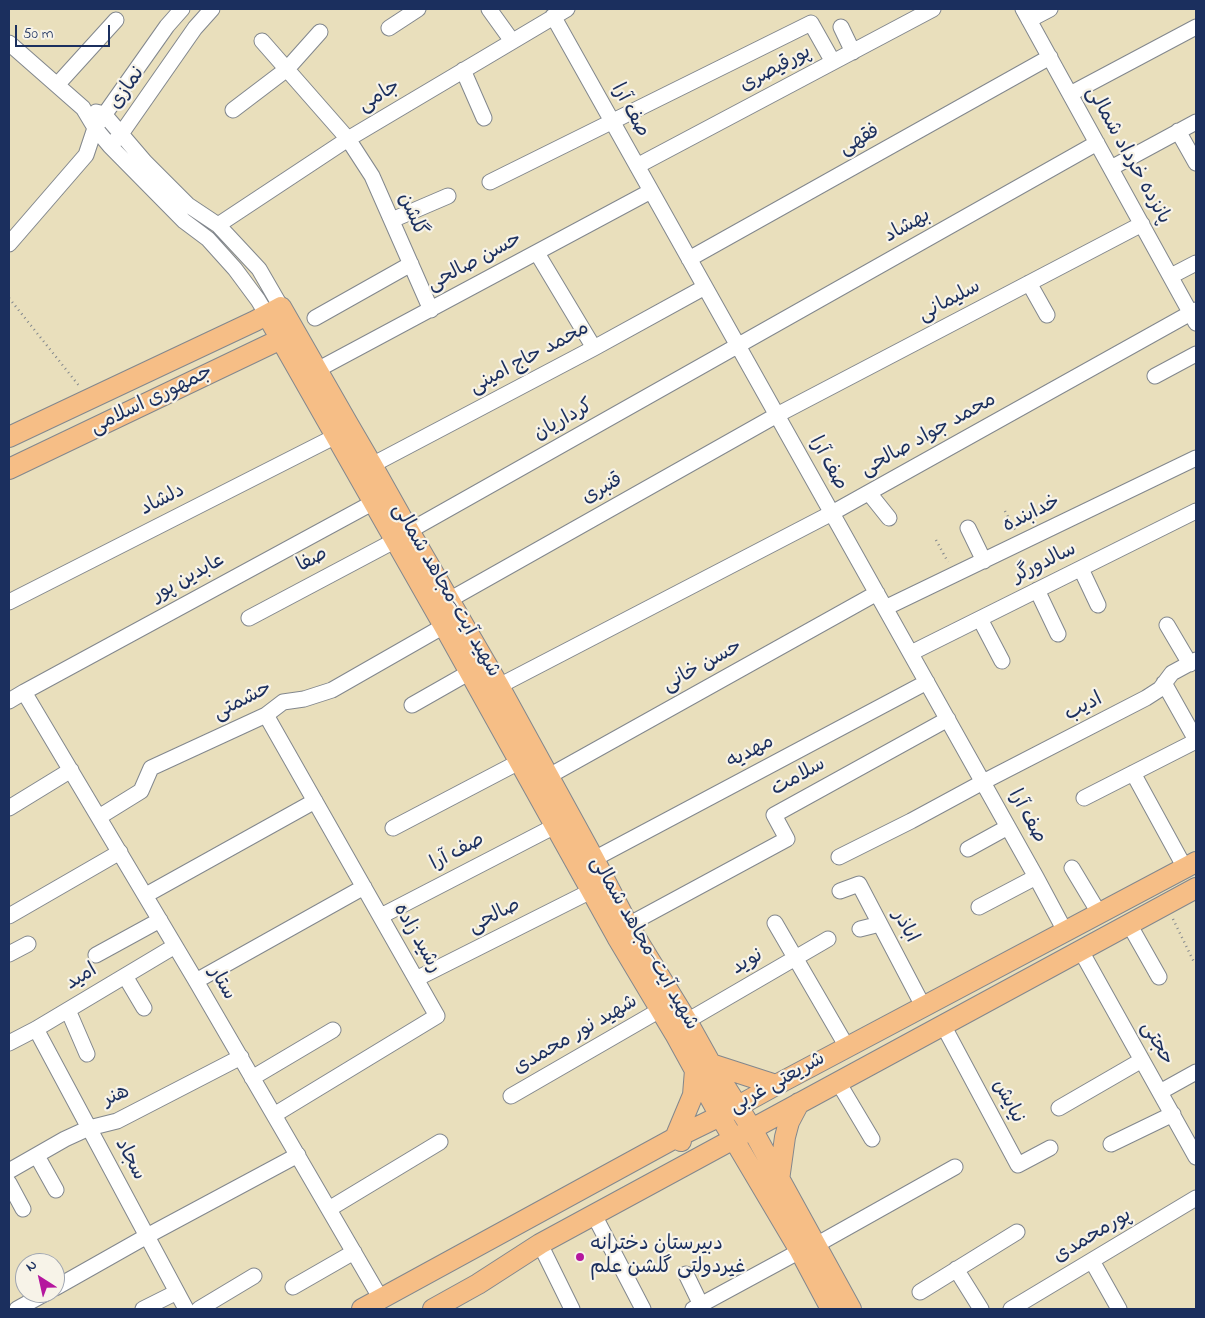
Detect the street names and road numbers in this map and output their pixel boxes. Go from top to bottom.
street label: پورقیصری [736,41,816,99]
street label: نمازی [105,63,151,115]
street label: جامی [355,75,405,119]
street label: صف آرا [604,80,654,142]
street label: پانزده خرداد شمالی [1079,83,1175,229]
street label: فقهی [836,120,884,162]
street label: گلشن [391,190,431,240]
street label: بهشاد [881,205,935,249]
street label: حسن صالحی [424,228,526,298]
street label: سلیمانی [915,276,985,328]
street label: محمد حاج امینی [466,317,594,401]
street label: جمهوری اسلامی [87,361,217,441]
street label: محمد جواد صالحی [857,389,1001,483]
street label: کرداریان [530,395,598,447]
street label: صف آرا [802,433,852,495]
street label: قنبری [578,469,628,511]
street label: دلشاد [137,480,189,522]
street label: خدابنده [999,491,1065,539]
street label: شهید آیت-مجاهد شمالی [385,500,505,682]
street label: سالدورگر [1009,538,1081,590]
street label: صفا [294,543,332,579]
street label: عابدین پور [149,549,229,609]
street label: حسن خانی [659,635,747,699]
street label: حشمتی [210,677,276,727]
street label: ادیب [1061,688,1107,728]
street label: مهدیه [723,731,779,775]
street label: سلامت [768,753,830,803]
street label: صف آرا [1001,786,1051,848]
street label: صف آرا [427,829,489,877]
street label: شهید آیت-مجاهد شمالی [583,853,703,1035]
street label: صالحی [465,894,525,940]
street label: رشید زاده [386,900,446,978]
street label: اباذر [886,907,922,947]
street label: نوید [728,945,768,981]
street label: امید [62,959,102,997]
street label: ستار [202,963,240,1005]
street label: شهید نور محمدی [509,991,643,1081]
street label: حجتی [1134,1018,1178,1070]
street label: شریعتی غربی [726,1048,830,1120]
street label: نیایش [986,1076,1028,1128]
street label: هنر [100,1081,134,1113]
street label: سجاد [108,1135,150,1185]
street label: پورمحمدی [1050,1204,1136,1270]

